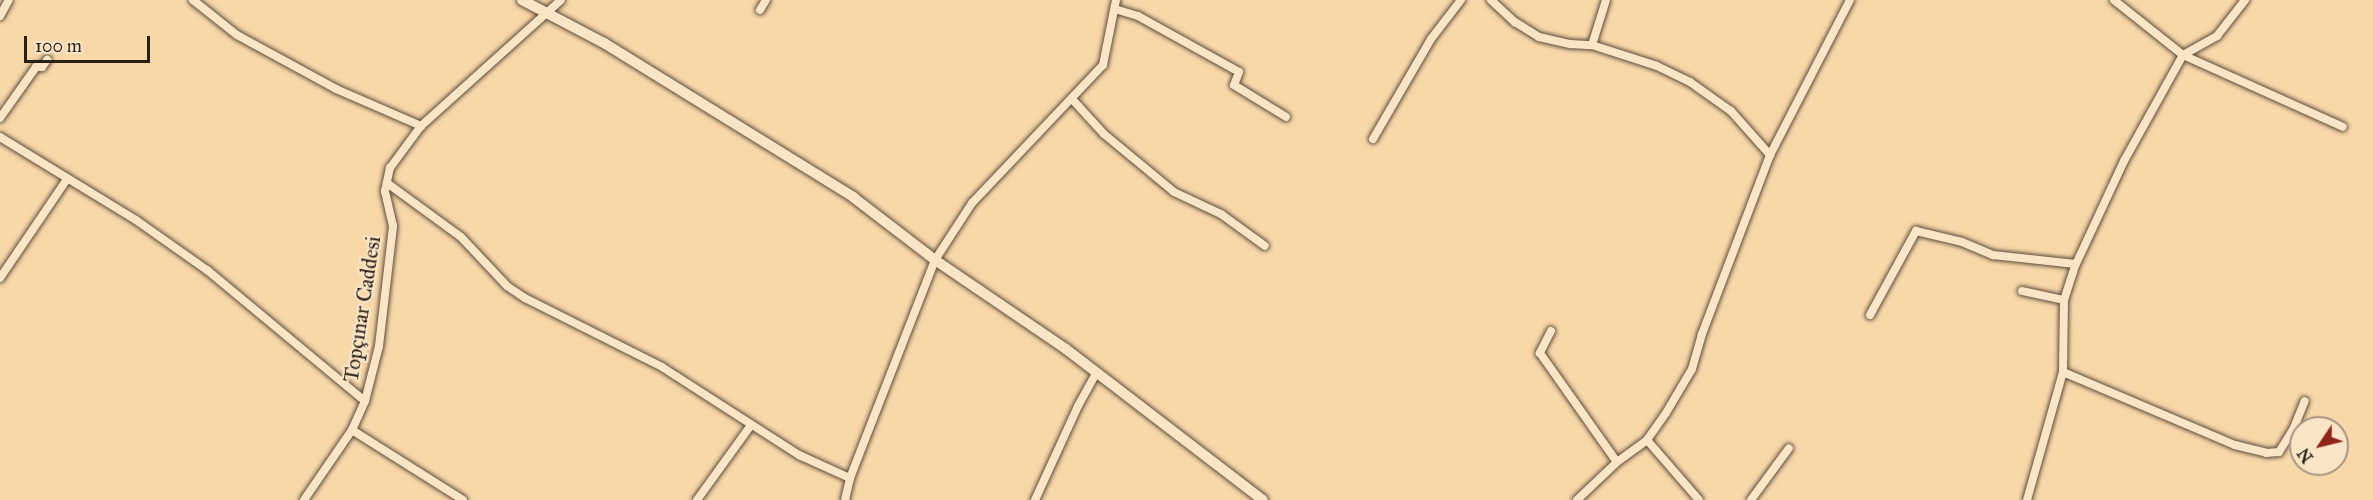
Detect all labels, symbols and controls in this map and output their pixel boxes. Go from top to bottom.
scale bar [27,24,153,62]
text: 100 m [35,35,82,57]
street label: Topçınar Caddesi [338,234,386,384]
north arrow [2289,416,2349,476]
text: N [2294,444,2317,466]

